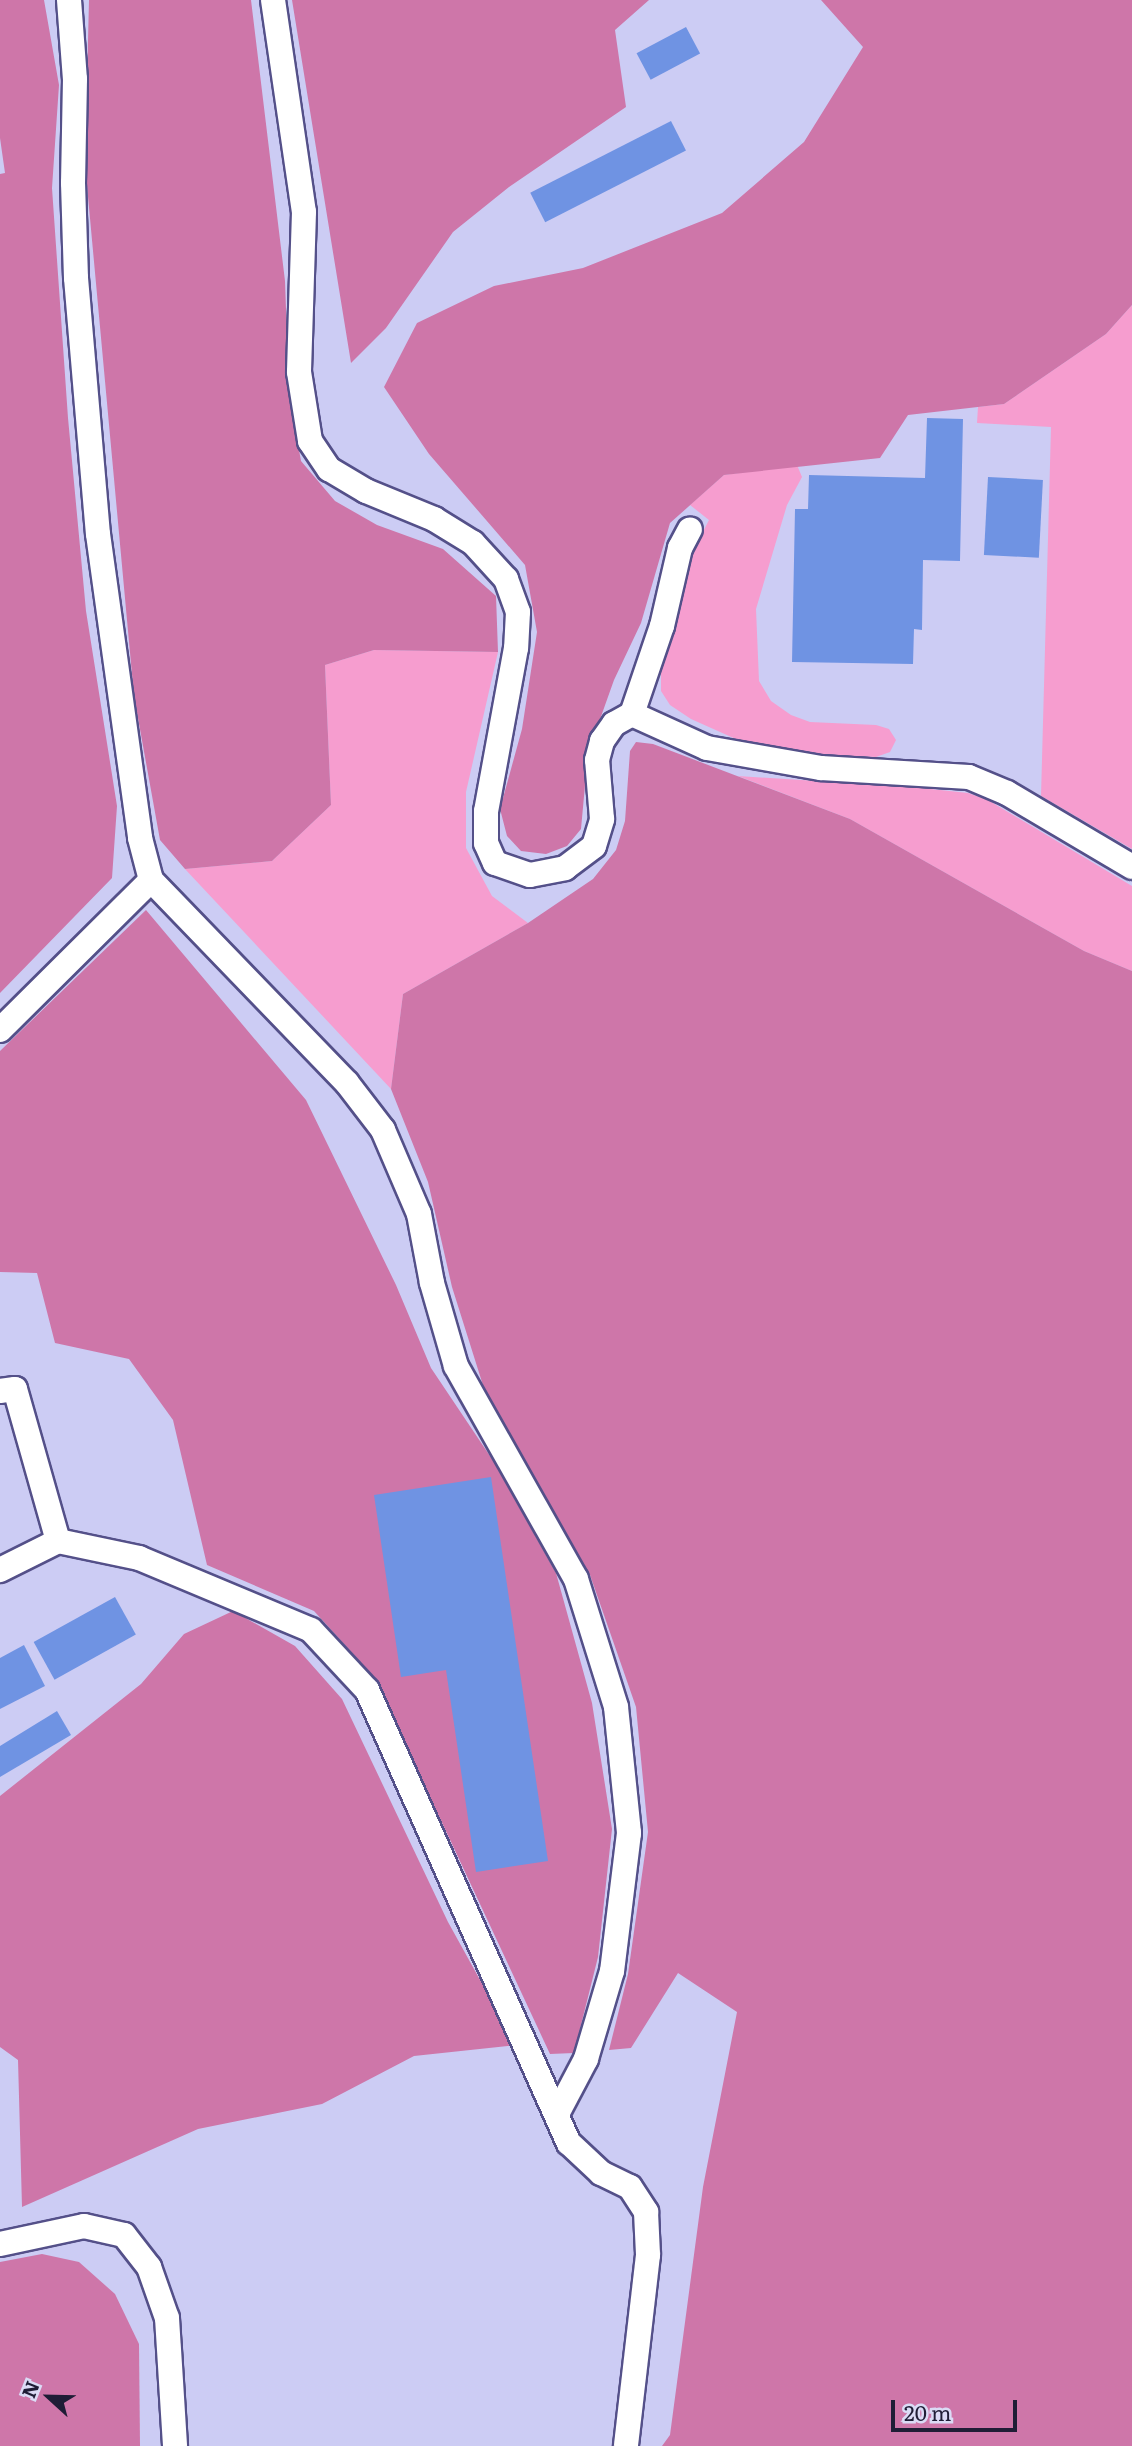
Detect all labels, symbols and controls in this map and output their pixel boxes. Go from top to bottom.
north arrow [14,2362,84,2432]
text: N [14,2377,45,2402]
scale bar [894,2386,1020,2430]
text: 20 m [904,2396,951,2427]

